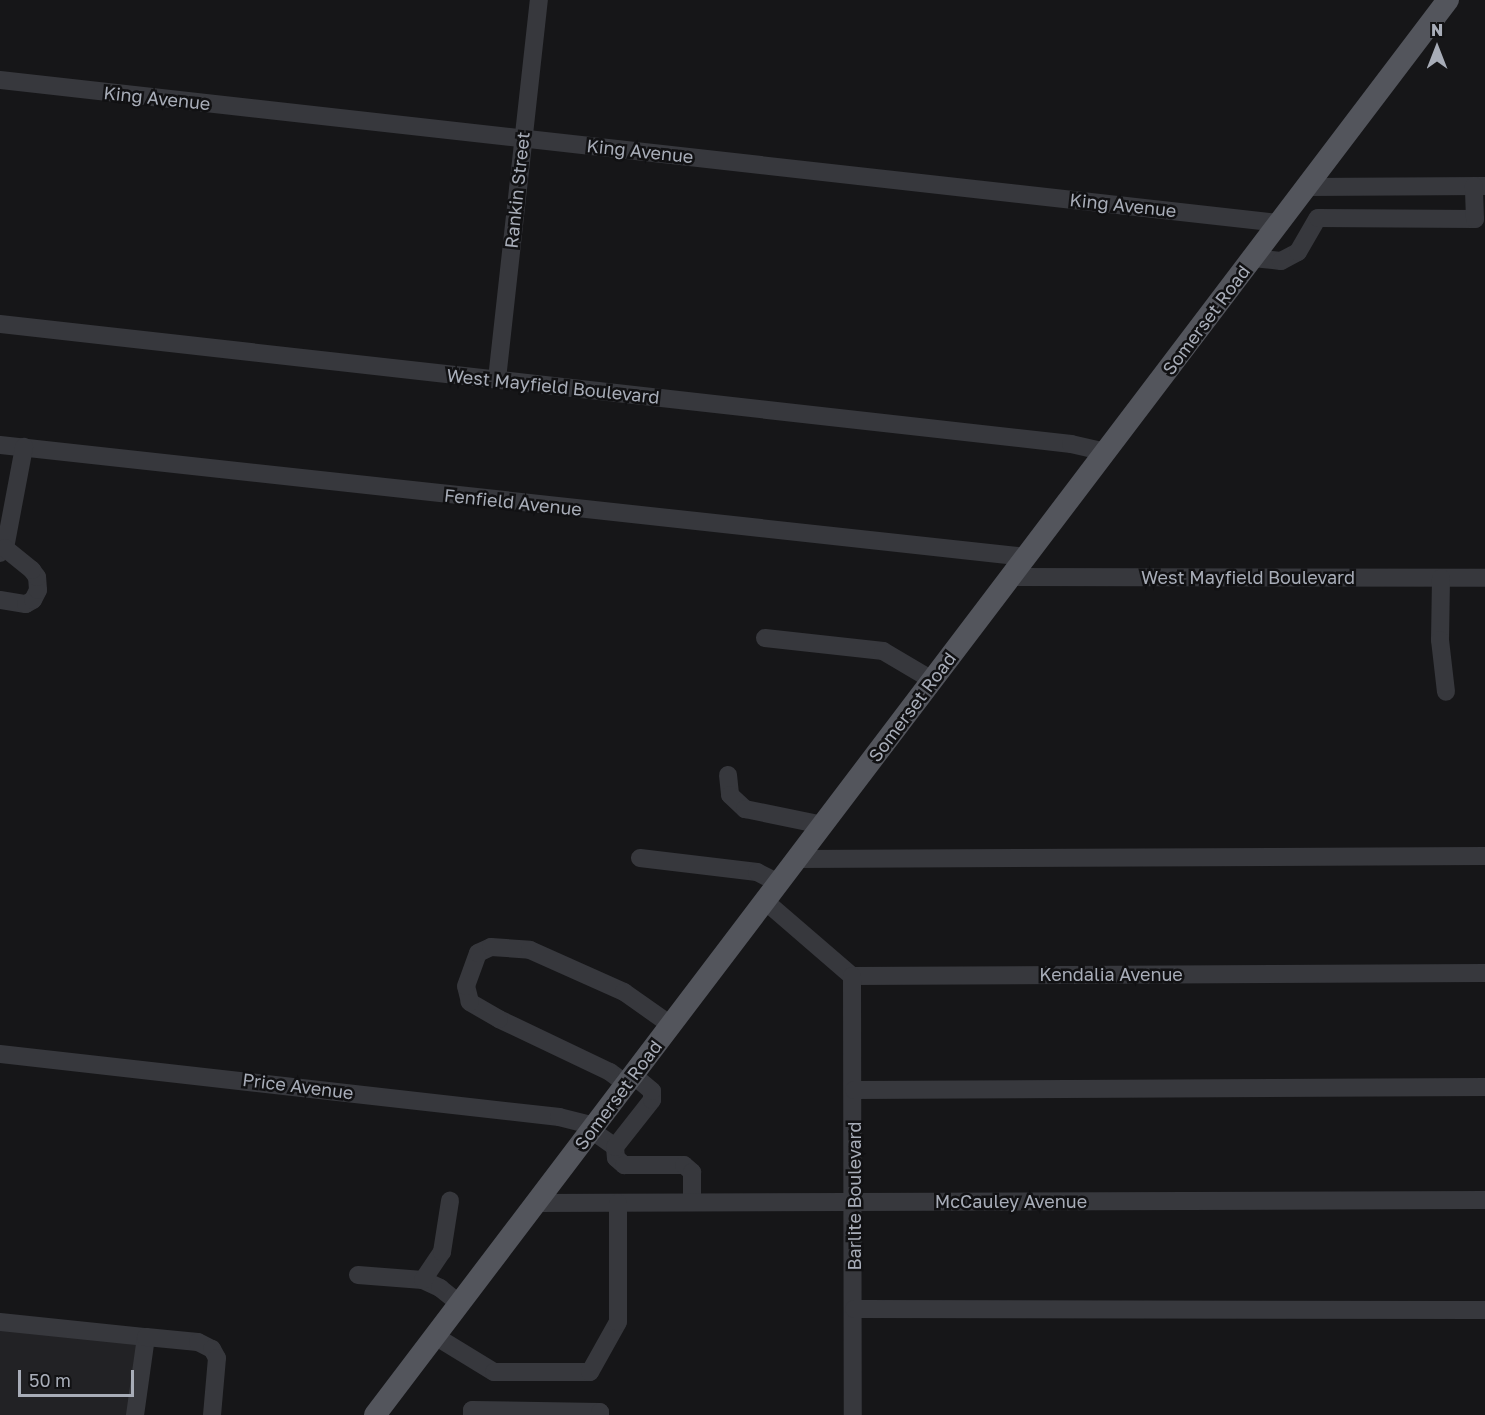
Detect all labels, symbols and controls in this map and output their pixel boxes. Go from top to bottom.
north arrow [1407,18,1467,78]
text: N [1431,20,1443,40]
street label: King Avenue [102,82,212,114]
street label: Rankin Street [500,131,534,249]
street label: King Avenue [585,135,695,167]
street label: King Avenue [1068,189,1178,221]
street label: Somerset Road [1158,261,1254,379]
street label: West Mayfield Boulevard [445,364,661,408]
street label: Fenfield Avenue [443,484,583,520]
street label: West Mayfield Boulevard [1141,566,1355,588]
street label: Somerset Road [864,648,960,766]
street label: Kendalia Avenue [1039,963,1183,985]
street label: Somerset Road [570,1036,666,1154]
street label: Price Avenue [241,1068,355,1104]
street label: Barlite Boulevard [843,1121,865,1271]
street label: McCauley Avenue [935,1190,1087,1212]
scale bar [21,1358,136,1396]
text: 50 m [29,1369,71,1391]

